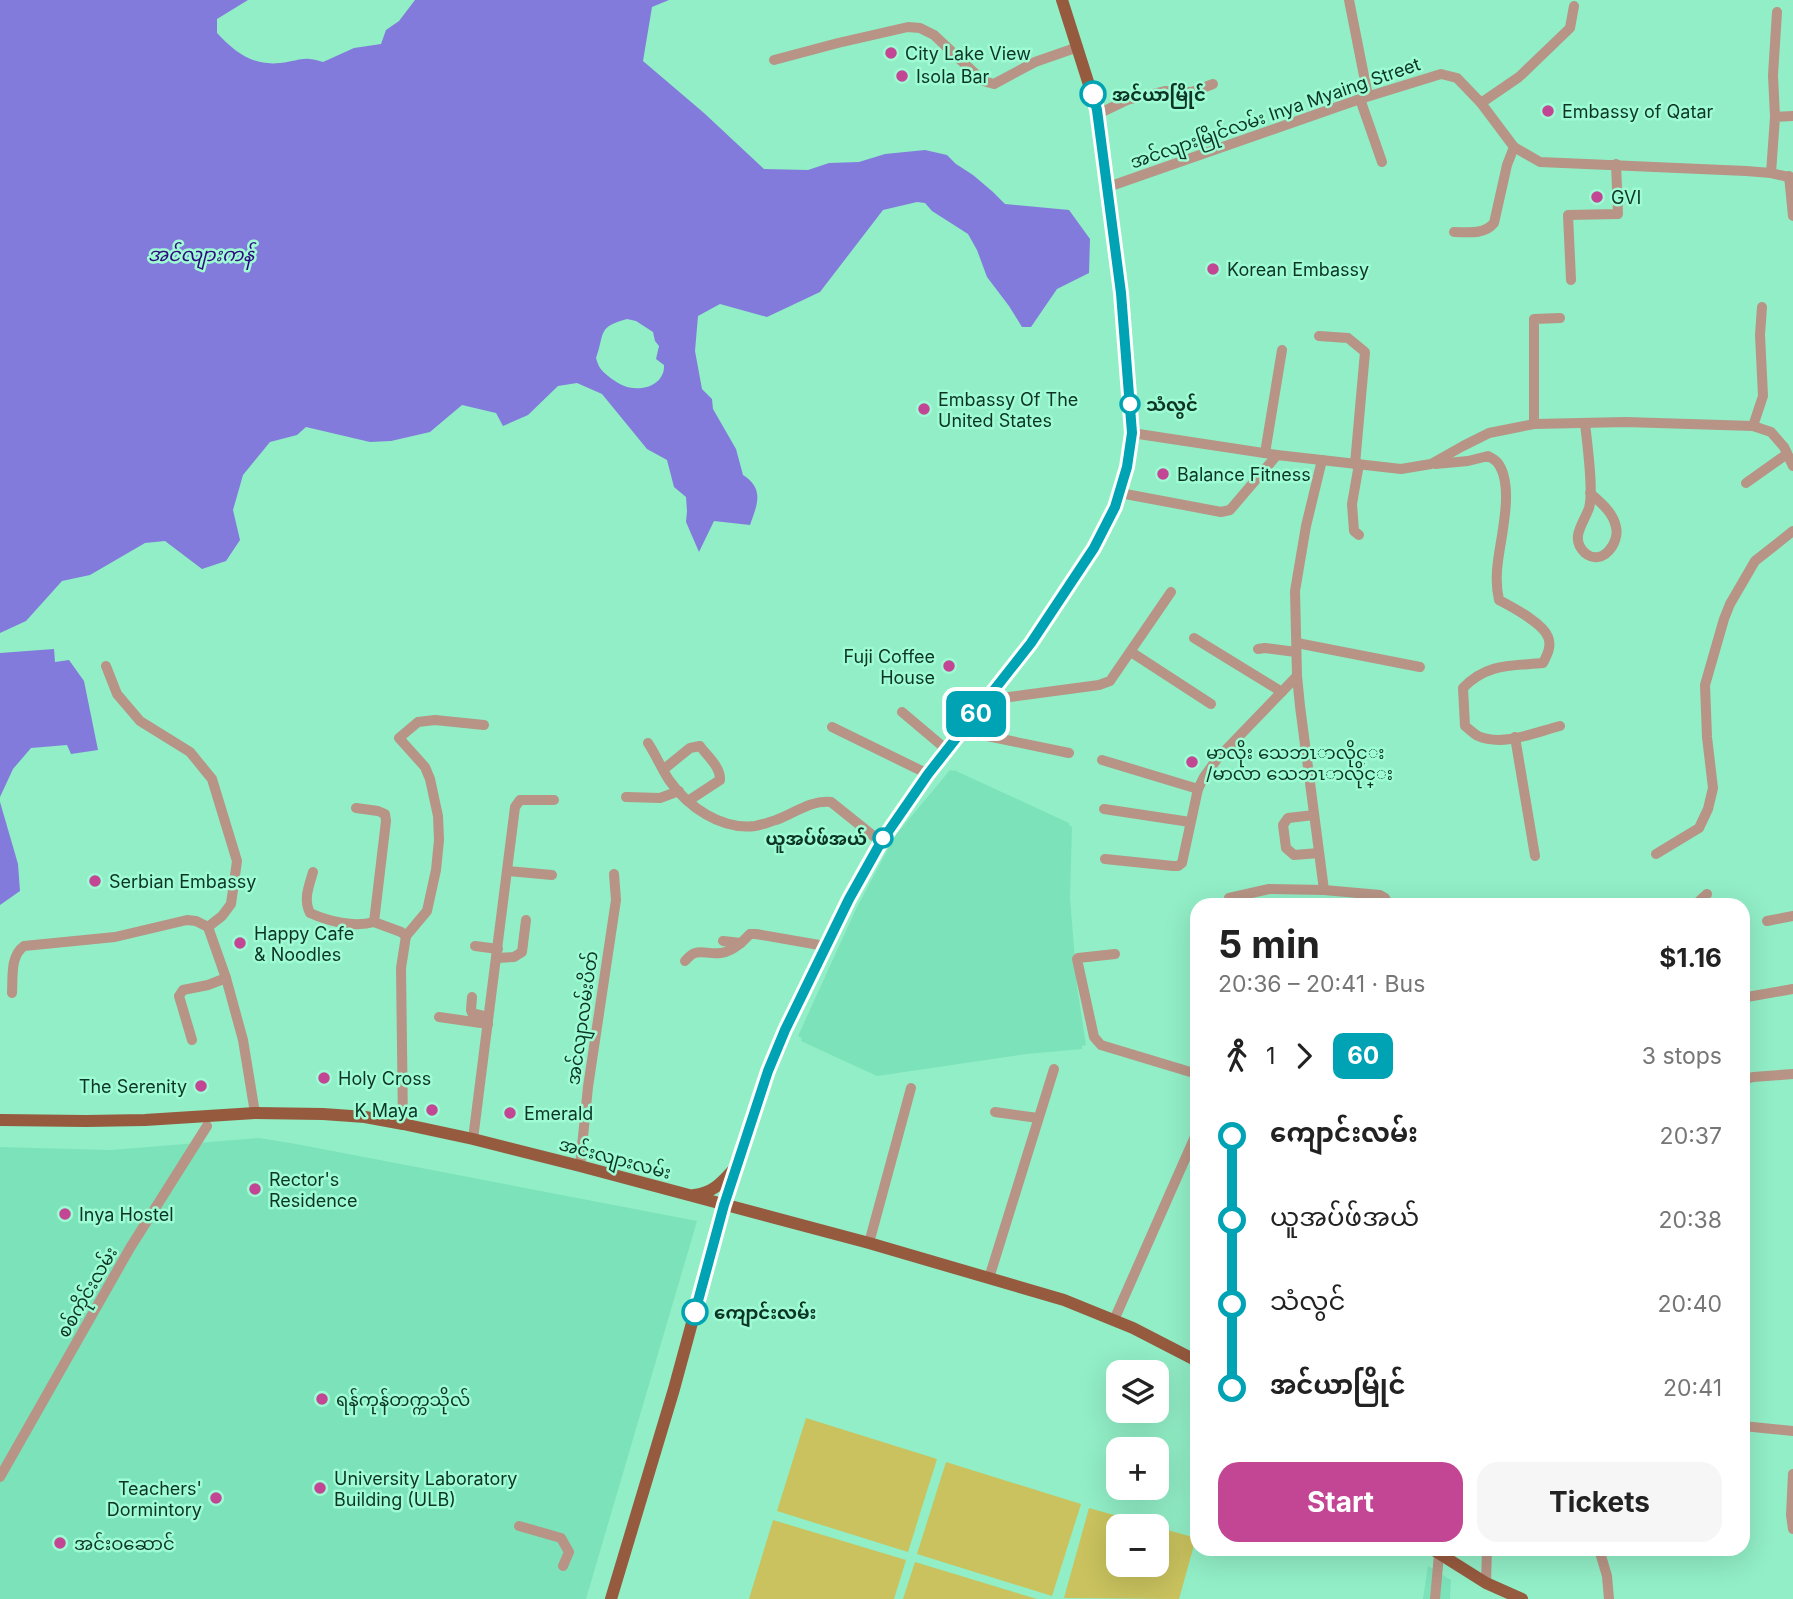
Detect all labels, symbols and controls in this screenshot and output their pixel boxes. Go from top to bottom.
place label: City Lake View [905,43,1031,64]
marker: City Lake View [883,45,899,61]
street label: အင်လျားမြိုင်လမ်း Inya Myaing Street [1126,50,1425,177]
place label: Isola Bar [916,66,990,87]
marker: Isola Bar [894,68,910,84]
marker: အင်ယာမြိုင် [1080,81,1106,107]
place label: အင်ယာမြိုင် [1112,83,1206,109]
place label: Embassy of Qatar [1562,101,1714,122]
marker: Embassy of Qatar [1540,103,1556,119]
place label: GVI [1611,187,1641,208]
marker: GVI [1589,189,1605,205]
water label: အင်လျားကန် [148,241,257,270]
place label: Korean Embassy [1227,259,1369,280]
marker: Korean Embassy [1205,261,1221,277]
place label: Embassy Of The United States [938,389,1078,431]
place label: သံလွင် [1146,393,1198,419]
marker: သံလွင် [1120,394,1140,414]
marker: Embassy Of The United States [916,401,932,417]
place label: Balance Fitness [1177,464,1311,485]
marker: Balance Fitness [1155,466,1171,482]
place label: Fuji Coffee House [844,646,935,688]
marker: Fuji Coffee House [941,658,957,674]
line badge: 60 [944,691,1007,737]
text: 60 [960,699,992,728]
place label: မာလိုး သေဘၤာလိုင္း /မာလာ သေဘၤာလိုင္း [1206,739,1393,789]
marker: မာလိုး သေဘၤာလိုင္း /မာလာ သေဘၤာလိုင္း [1184,754,1200,770]
place label: ယူအပ်ဖ်အယ် [765,827,867,853]
marker: ယူအပ်ဖ်အယ် [873,828,893,848]
place label: Serbian Embassy [109,871,256,892]
marker: Serbian Embassy [87,873,103,889]
text: 5 min [1218,921,1320,967]
place label: Happy Cafe & Noodles [254,923,354,965]
marker: Happy Cafe & Noodles [232,935,248,951]
text: $1.16 [1659,942,1722,973]
street label: အင်လျာလမ်းပိတ် [559,949,607,1087]
text: 20:36 – 20:41 · Bus [1218,970,1425,998]
icon: walk [1218,1037,1256,1075]
icon: forward [1285,1037,1323,1075]
text: 60 [1347,1041,1379,1070]
text: 1 [1266,1042,1275,1070]
text: 3 stops [1642,1042,1722,1070]
place label: Holy Cross [338,1068,431,1089]
marker: Holy Cross [316,1070,332,1086]
place label: The Serenity [79,1076,187,1097]
marker: The Serenity [193,1078,209,1094]
place label: K Maya [355,1100,418,1121]
marker: K Maya [424,1102,440,1118]
place label: Emerald [524,1103,593,1124]
marker: Emerald [502,1105,518,1121]
text: ကျောင်းလမ်း [1270,1117,1418,1148]
text: 20:37 [1660,1122,1722,1150]
street label: အင်းလျားလမ်း [555,1131,674,1188]
place label: Rector's Residence [269,1169,358,1211]
marker: Rector's Residence [247,1181,263,1197]
text: ယူအပ်ဖ်အယ် [1270,1201,1419,1232]
place label: Inya Hostel [79,1204,174,1225]
marker: Inya Hostel [57,1206,73,1222]
text: 20:38 [1658,1206,1722,1234]
street label: စစ်ကိုင်းလမ်း [50,1241,126,1344]
text: သံလွင် [1270,1285,1345,1316]
text: 20:40 [1657,1290,1722,1318]
marker: ကျောင်းလမ်း [682,1299,708,1325]
place label: ကျောင်းလမ်း [714,1301,817,1328]
map controls [1106,1360,1169,1577]
button: layers [1106,1360,1169,1423]
text: အင်ယာမြိုင် [1270,1369,1406,1400]
text: 20:41 [1663,1374,1722,1402]
place label: ရန်ကုန်တက္ကသိုလ် [336,1386,470,1415]
marker: ရန်ကုန်တက္ကသိုလ် [314,1391,330,1407]
button: + [1106,1437,1169,1500]
button: Start [1218,1462,1463,1542]
button: Tickets [1477,1462,1722,1542]
place label: University Laboratory Building (ULB) [334,1468,517,1510]
place label: Teachers' Dormintory [107,1478,202,1520]
marker: University Laboratory Building (ULB) [312,1480,328,1496]
marker: Teachers' Dormintory [208,1490,224,1506]
button: − [1106,1514,1169,1577]
place label: အင်းဝ‌ဆောင် [74,1531,175,1554]
marker: အင်းဝ‌ဆောင် [52,1535,68,1551]

